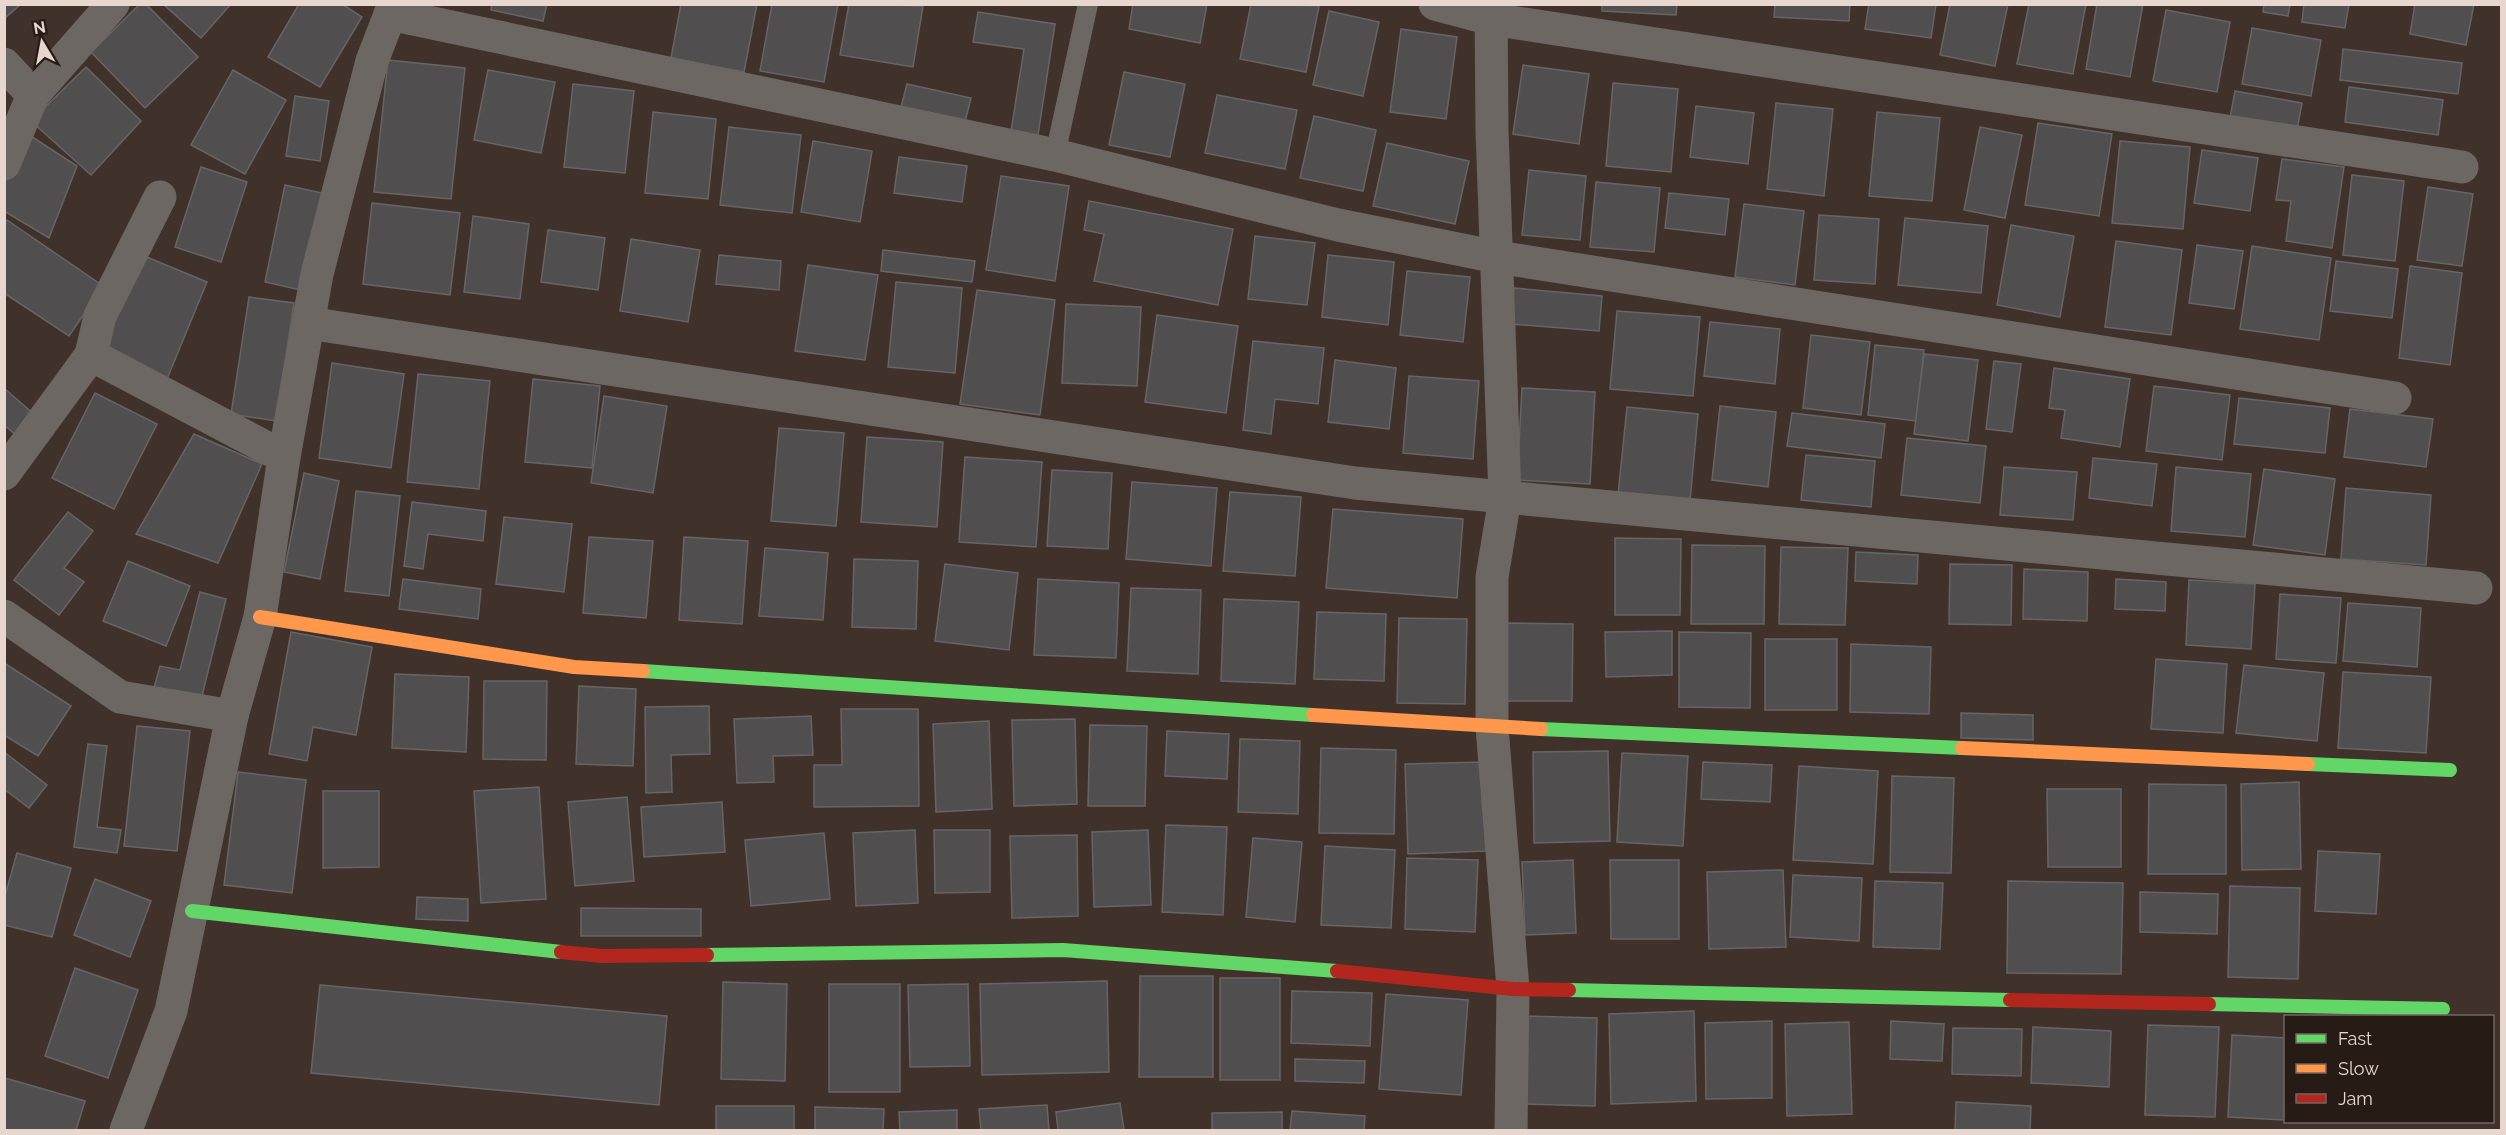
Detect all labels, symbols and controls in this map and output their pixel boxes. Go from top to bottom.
north arrow [12,12,72,72]
text: N [32,17,47,38]
legend [2284,1015,2494,1123]
text: Fast [2338,1028,2372,1049]
text: Slow [2338,1058,2379,1079]
text: Jam [2338,1088,2373,1109]

